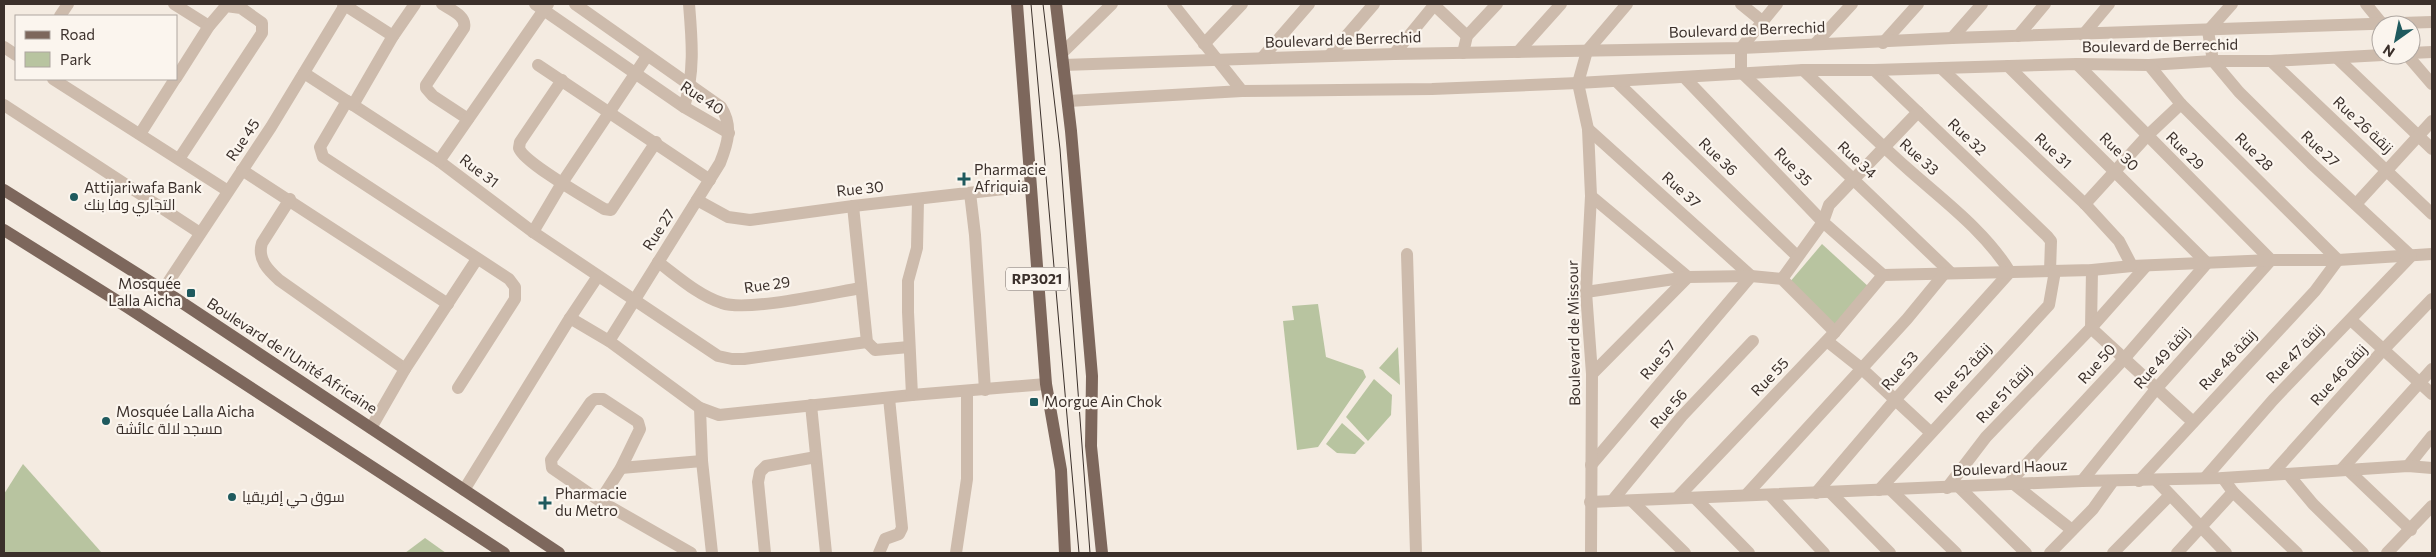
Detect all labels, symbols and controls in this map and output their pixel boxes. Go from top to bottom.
legend [15,15,178,80]
north arrow [2371,15,2421,65]
street label: Boulevard de Berrechid [1668,17,1825,41]
text: Road [60,25,95,43]
street label: Boulevard de Berrechid [1264,27,1421,51]
street label: Boulevard de Berrechid [2082,35,2238,55]
text: N [2380,41,2398,61]
text: Park [60,50,91,68]
street label: Rue 40 [678,77,728,118]
street label: Rue 26 زنقة [2329,92,2397,157]
street label: Rue 32 [1945,114,1991,159]
street label: Rue 45 [222,115,263,164]
street label: Rue 27 [2298,126,2343,170]
street label: Rue 29 [2163,127,2209,173]
street label: Rue 30 [2096,128,2143,174]
street label: Rue 28 [2232,128,2278,174]
street label: Rue 31 [2031,129,2076,172]
street label: Rue 36 [1696,134,1742,179]
street label: Rue 33 [1896,134,1943,178]
street label: Rue 34 [1834,137,1881,182]
street label: Rue 35 [1771,143,1816,189]
street label: Rue 31 [457,150,503,191]
place label: Pharmacie Afriquia [974,160,1046,195]
street label: Rue 37 [1659,167,1705,211]
marker: Pharmacie Afriquia [958,173,970,185]
street label: Rue 30 [835,177,884,199]
place label: Attijariwafa Bank التجاري وفا بنك [84,178,202,217]
marker: Attijariwafa Bank التجاري وفا بنك [68,191,80,203]
street label: Rue 27 [638,205,678,253]
street label: Boulevard de Missour [1563,260,1583,406]
road number: RP3021 [1006,268,1068,290]
street label: Rue 29 [743,272,791,296]
place label: Mosquée Lalla Aicha [108,274,181,309]
marker: Mosquée Lalla Aicha [185,287,197,299]
street label: Boulevard de l'Unité Africaine [204,293,381,417]
street label: Rue 47 زنقة [2262,320,2327,387]
street label: Rue 49 زنقة [2129,323,2194,393]
street label: Rue 48 زنقة [2195,325,2261,394]
street label: Rue 57 [1636,336,1679,383]
street label: Rue 52 زنقة [1930,339,1995,407]
street label: Rue 50 [2074,340,2119,387]
street label: Rue 46 زنقة [2306,340,2371,409]
street label: Rue 53 [1877,347,1921,394]
street label: Rue 55 [1747,353,1792,399]
street label: Rue 51 زنقة [1972,360,2036,427]
street label: Rue 56 [1646,385,1691,432]
place label: Morgue Ain Chok [1044,392,1162,410]
marker: Morgue Ain Chok [1028,396,1040,408]
place label: Mosquée Lalla Aicha مسجد لالة عائشة [116,402,255,437]
marker: Mosquée Lalla Aicha مسجد لالة عائشة [100,415,112,427]
street label: Boulevard Haouz [1952,455,2068,479]
place label: Pharmacie du Metro [555,484,627,519]
place label: سوق حي إفريقيا [242,487,345,509]
marker: سوق حي إفريقيا [226,491,238,503]
marker: Pharmacie du Metro [539,497,551,509]

